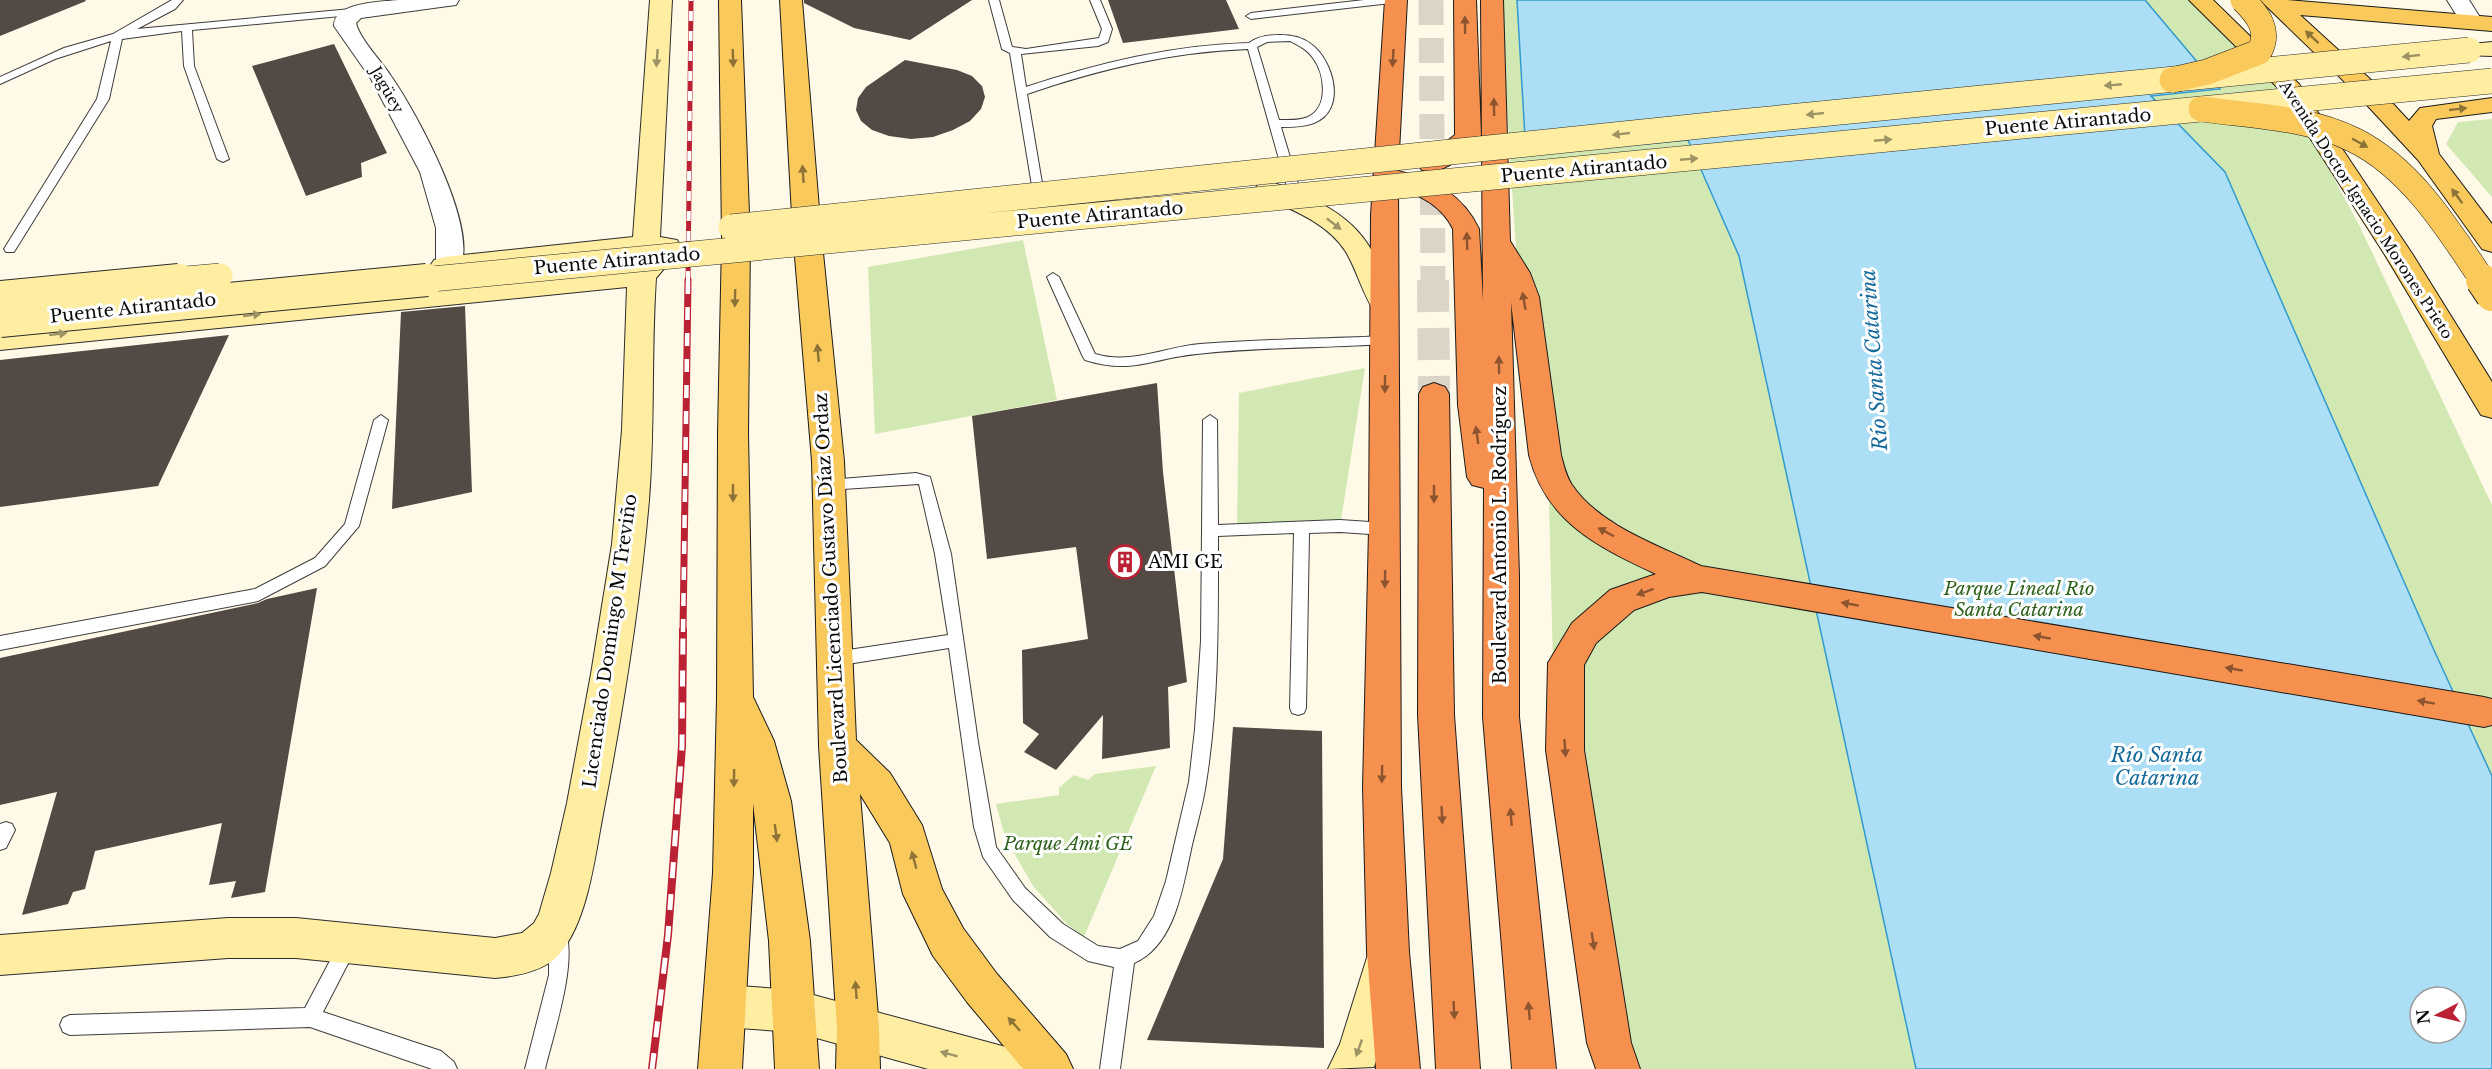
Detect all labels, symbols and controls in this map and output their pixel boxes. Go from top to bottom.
one-way arrow [1461,15,1470,34]
one-way arrow [2305,31,2319,45]
one-way arrow [653,49,662,68]
one-way arrow [728,49,737,68]
one-way arrow [1389,49,1398,68]
one-way arrow [2401,51,2420,61]
street label: Jagüey [366,61,409,117]
street label: Avenida Doctor Ignacio Morones Prieto [2275,76,2457,342]
one-way arrow [2104,80,2123,90]
one-way arrow [1489,97,1499,116]
street label: Puente Atirantado [1984,104,2152,140]
one-way arrow [2448,104,2467,113]
one-way arrow [1805,109,1824,119]
one-way arrow [1611,129,1630,139]
one-way arrow [1873,135,1892,145]
one-way arrow [2352,138,2369,148]
street label: Puente Atirantado [1500,151,1668,187]
one-way arrow [1679,154,1698,164]
one-way arrow [799,165,808,184]
one-way arrow [2452,189,2464,204]
street label: Puente Atirantado [1016,197,1184,233]
one-way arrow [1326,218,1342,231]
one-way arrow [1462,231,1471,250]
street label: Puente Atirantado [533,243,701,279]
water label: Río Santa Catarina [1856,268,1892,453]
street label: Puente Atirantado [49,288,217,328]
one-way arrow [730,289,740,308]
one-way arrow [1519,291,1528,310]
one-way arrow [243,310,262,320]
one-way arrow [49,329,68,339]
one-way arrow [813,343,823,362]
one-way arrow [1494,355,1504,374]
one-way arrow [1380,374,1390,393]
street label: Boulevard Antonio L. Rodríguez [1489,386,1511,684]
street label: Boulevard Licenciado Gustavo Díaz Ordaz [810,392,852,784]
one-way arrow [1473,426,1482,445]
one-way arrow [728,484,738,503]
one-way arrow [1429,485,1439,504]
street label: Licenciado Domingo M Treviño [578,493,642,789]
one-way arrow [1597,527,1614,537]
building icon: AMI GE [1107,544,1143,580]
place label: AMI GE [1147,551,1223,573]
one-way arrow [1380,569,1389,588]
park label: Parque Lineal Río Santa Catarina [1943,578,2094,621]
one-way arrow [1636,587,1654,597]
one-way arrow [1840,599,1859,608]
one-way arrow [2032,632,2051,641]
one-way arrow [2225,664,2244,673]
one-way arrow [2417,697,2436,706]
one-way arrow [1561,738,1570,757]
water label: Río Santa Catarina [2110,743,2203,790]
one-way arrow [1377,764,1387,783]
one-way arrow [729,768,739,787]
one-way arrow [1438,805,1447,824]
one-way arrow [1506,807,1516,826]
one-way arrow [772,824,781,843]
park label: Parque Ami GE [1002,833,1133,855]
one-way arrow [908,851,918,869]
one-way arrow [1589,931,1598,950]
one-way arrow [851,980,860,999]
north arrow [2408,985,2468,1045]
one-way arrow [1449,1000,1459,1019]
one-way arrow [1524,1001,1534,1020]
text: N [2412,1008,2434,1026]
one-way arrow [1008,1017,1021,1032]
one-way arrow [1354,1039,1364,1057]
one-way arrow [940,1049,958,1059]

